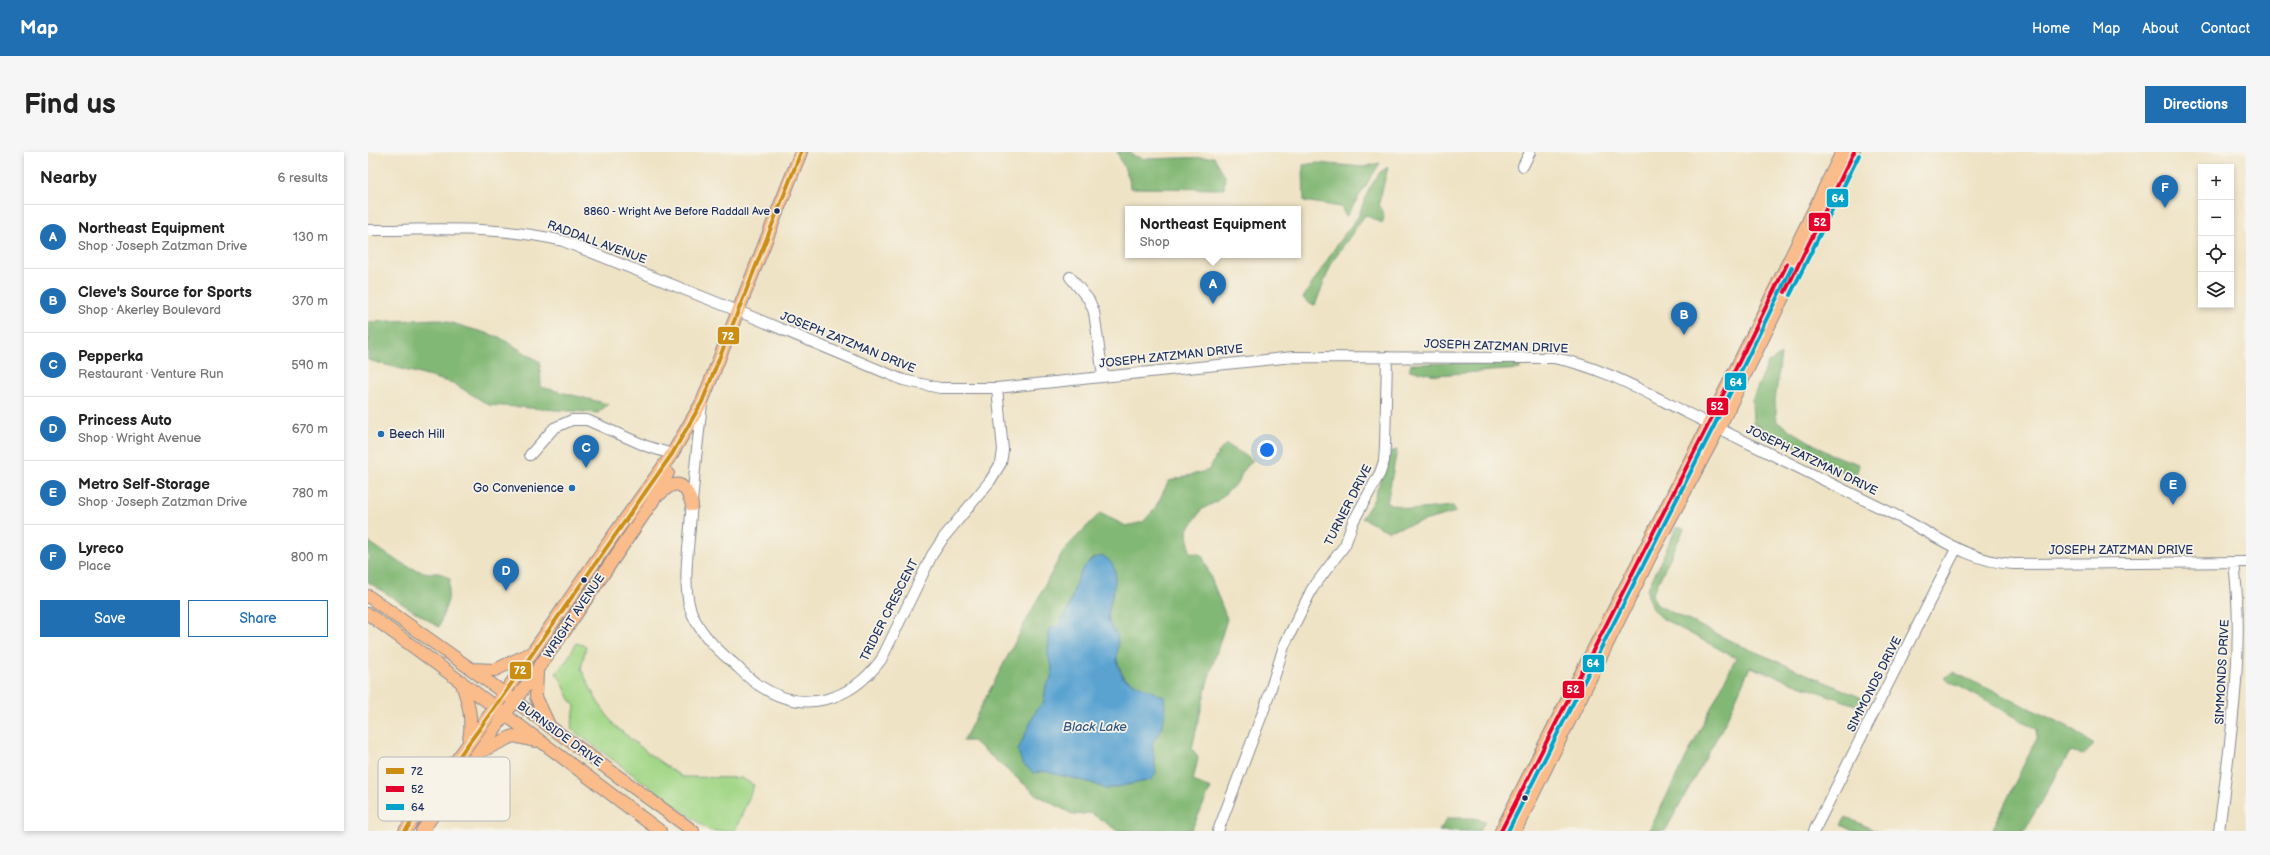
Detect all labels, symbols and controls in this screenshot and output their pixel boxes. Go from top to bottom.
text: Map [20,17,58,40]
text: Home [2032,20,2070,37]
text: Map [2092,20,2120,37]
text: About [2142,20,2179,37]
text: Contact [2201,20,2250,37]
button: Directions [2145,86,2246,123]
text: Find us [24,88,116,121]
map controls [2198,164,2234,308]
button: + [2198,164,2234,200]
text: Nearby [40,168,97,188]
text: 6 results [278,170,328,186]
pin: F [2152,175,2178,208]
line badge: 64 [1826,188,1849,208]
text: 64 [1831,192,1845,205]
button: − [2198,200,2234,236]
place label: 8860 - Wright Ave Before Raddall Ave [584,205,770,218]
marker: 8860 - Wright Ave Before Raddall Ave [772,206,782,216]
popup [1125,206,1301,258]
line badge: 52 [1808,212,1831,232]
text: Northeast Equipment [1140,215,1286,234]
text: 52 [1814,216,1827,229]
street label: RADDALL AVENUE [545,218,649,267]
text: Northeast Equipment [78,219,225,238]
text: A [49,229,57,245]
text: 130 m [293,229,328,245]
text: Shop [1140,234,1170,250]
button: locate [2198,236,2234,272]
text: Shop · Joseph Zatzman Drive [78,238,247,254]
pin: A [1200,271,1226,304]
button: layers [2198,272,2234,308]
text: Cleve's Source for Sports [78,283,252,302]
text: B [48,293,58,309]
text: 370 m [292,293,328,309]
text: Shop · Akerley Boulevard [78,302,221,318]
pin: B [1671,302,1697,335]
street label: JOSEPH ZATZMAN DRIVE [778,308,918,377]
line badge: 72 [717,326,740,345]
text: 72 [722,330,735,343]
street label: JOSEPH ZATZMAN DRIVE [1424,336,1569,357]
street label: JOSEPH ZATZMAN DRIVE [1098,341,1244,372]
text: Pepperka [78,347,143,366]
text: C [48,357,58,373]
text: 590 m [291,357,328,373]
text: Restaurant · Venture Run [78,366,223,382]
line badge: 64 [1724,372,1747,391]
text: 64 [1729,376,1743,389]
line badge: 52 [1706,397,1729,416]
text: 52 [1711,400,1724,413]
text: Princess Auto [78,411,172,430]
text: D [48,421,58,437]
text: 670 m [292,421,328,437]
street label: JOSEPH ZATZMAN DRIVE [1744,422,1880,499]
place label: Beech Hill [389,427,445,442]
marker: Beech Hill [376,429,386,439]
text: Shop · Wright Avenue [78,430,201,446]
pin: C [573,435,599,468]
your location [1257,440,1277,460]
street label: TURNER DRIVE [1321,462,1375,549]
pin: E [2160,472,2186,505]
text: Metro Self-Storage [78,475,210,494]
place label: Go Convenience [473,481,564,496]
marker: Go Convenience [567,483,577,493]
text: E [49,485,57,501]
text: 780 m [292,485,328,501]
text: Shop · Joseph Zatzman Drive [78,494,247,510]
text: Lyreco [78,539,124,558]
street label: JOSEPH ZATZMAN DRIVE [2049,543,2193,558]
text: F [49,549,57,565]
text: 800 m [291,549,328,565]
street label: TRIDER CRESCENT [857,556,922,664]
text: Place [78,558,111,574]
pin: D [493,558,519,591]
street label: WRIGHT AVENUE [541,571,608,661]
unlabelled marker [579,575,589,585]
button: Save [40,600,180,637]
button: Share [188,600,328,637]
street label: SIMMONDS DRIVE [2212,619,2233,725]
street label: SIMMONDS DRIVE [1844,634,1905,735]
line badge: 64 [1582,654,1605,673]
text: 64 [1586,657,1600,670]
line badge: 72 [509,661,532,680]
text: 72 [514,664,527,677]
line badge: 52 [1562,680,1585,699]
text: 52 [1567,683,1580,696]
street label: BURNSIDE DRIVE [514,698,605,770]
water label: Black Lake [1063,719,1127,735]
legend [378,757,510,821]
text: 72 [411,765,423,778]
text: 52 [411,783,424,796]
unlabelled marker [1520,793,1530,803]
text: 64 [411,801,425,814]

